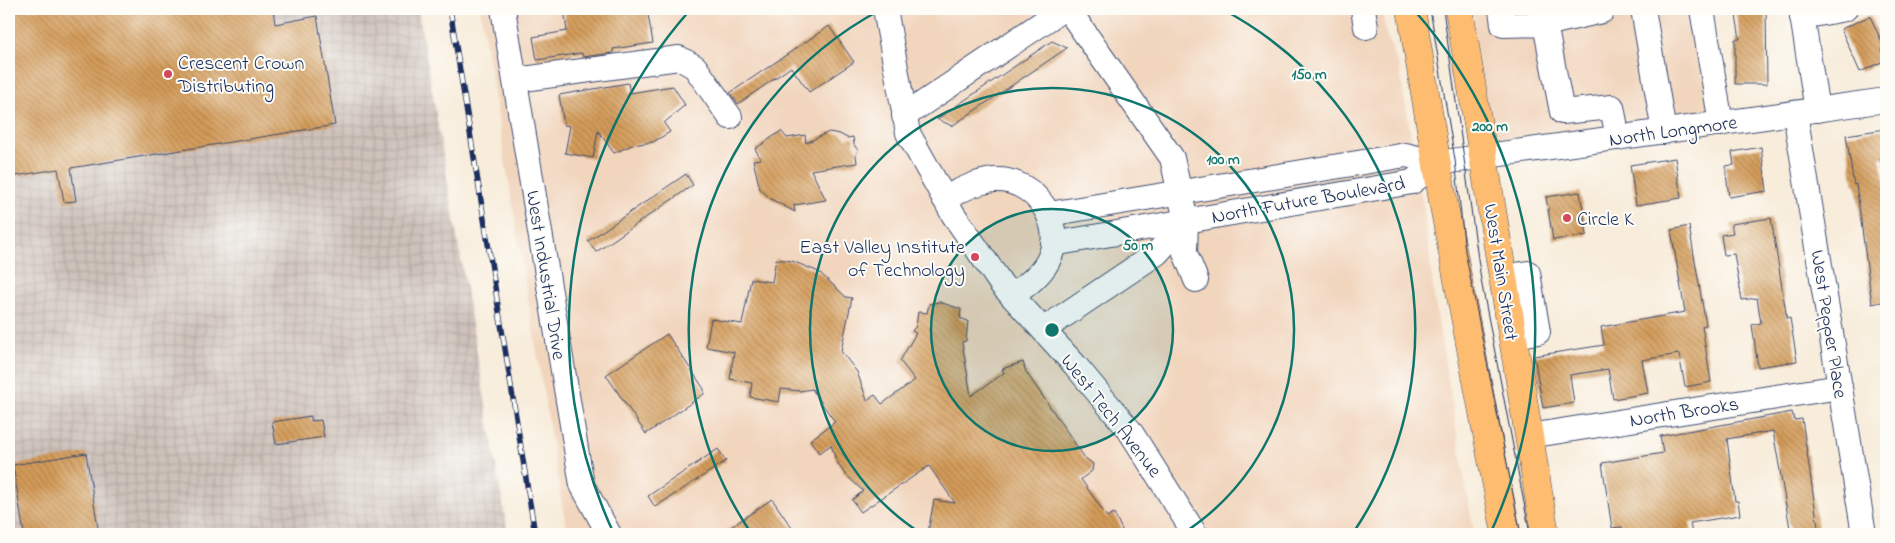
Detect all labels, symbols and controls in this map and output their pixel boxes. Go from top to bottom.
place label: Crescent Crown Distributing [177,50,304,103]
text: 150 m [1291,64,1327,86]
marker: Crescent Crown Distributing [162,68,174,80]
street label: North Longmore [1607,109,1739,157]
text: 200 m [1471,116,1508,138]
text: 100 m [1206,149,1240,171]
street label: North Future Boulevard [1209,170,1407,233]
street label: West Industrial Drive [517,189,572,362]
street label: West Main Street [1474,202,1525,343]
place label: Circle K [1577,206,1634,235]
marker: Circle K [1561,212,1573,224]
place label: East Valley Institute of Technology [799,234,965,287]
text: 50 m [1123,235,1154,257]
street label: West Pepper Place [1801,248,1854,401]
marker: East Valley Institute of Technology [969,251,981,263]
centre of rings [1043,321,1061,339]
street label: West Tech Avenue [1052,349,1168,485]
street label: North Brooks [1628,391,1741,436]

